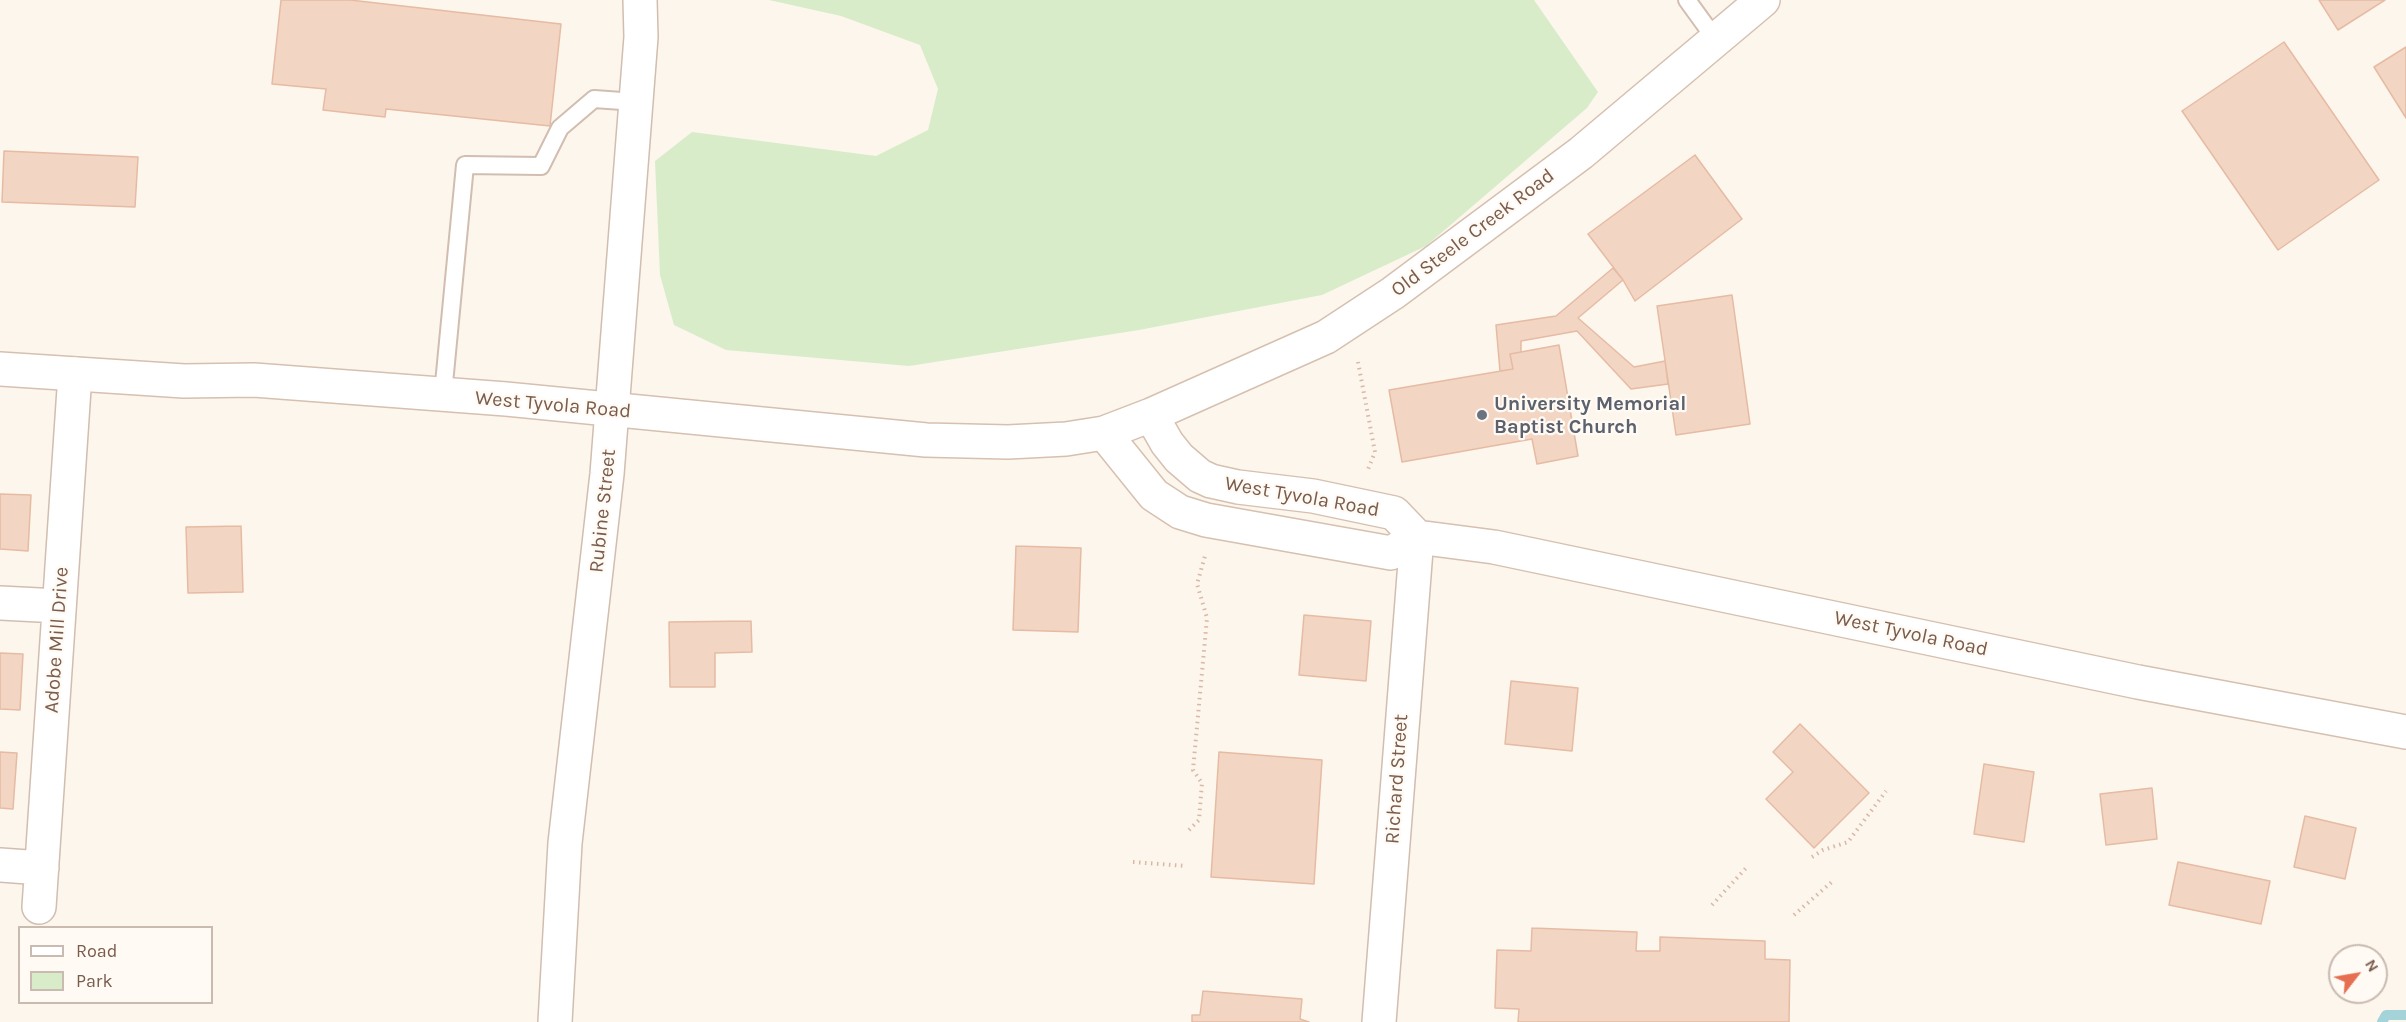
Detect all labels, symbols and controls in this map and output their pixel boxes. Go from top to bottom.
street label: Old Steele Creek Road [1387,164,1559,302]
street label: West Tyvola Road [474,386,632,424]
place label: University Memorial Baptist Church [1494,392,1686,439]
marker: University Memorial Baptist Church [1475,408,1489,422]
street label: Rubine Street [585,448,621,574]
street label: West Tyvola Road [1223,472,1381,522]
street label: Adobe Mill Drive [40,566,74,714]
street label: West Tyvola Road [1832,606,1990,662]
street label: Richard Street [1380,713,1414,845]
legend [18,926,213,1004]
text: Road [76,940,117,962]
north arrow [2328,944,2388,1004]
text: N [2361,956,2383,975]
text: Park [76,970,113,992]

